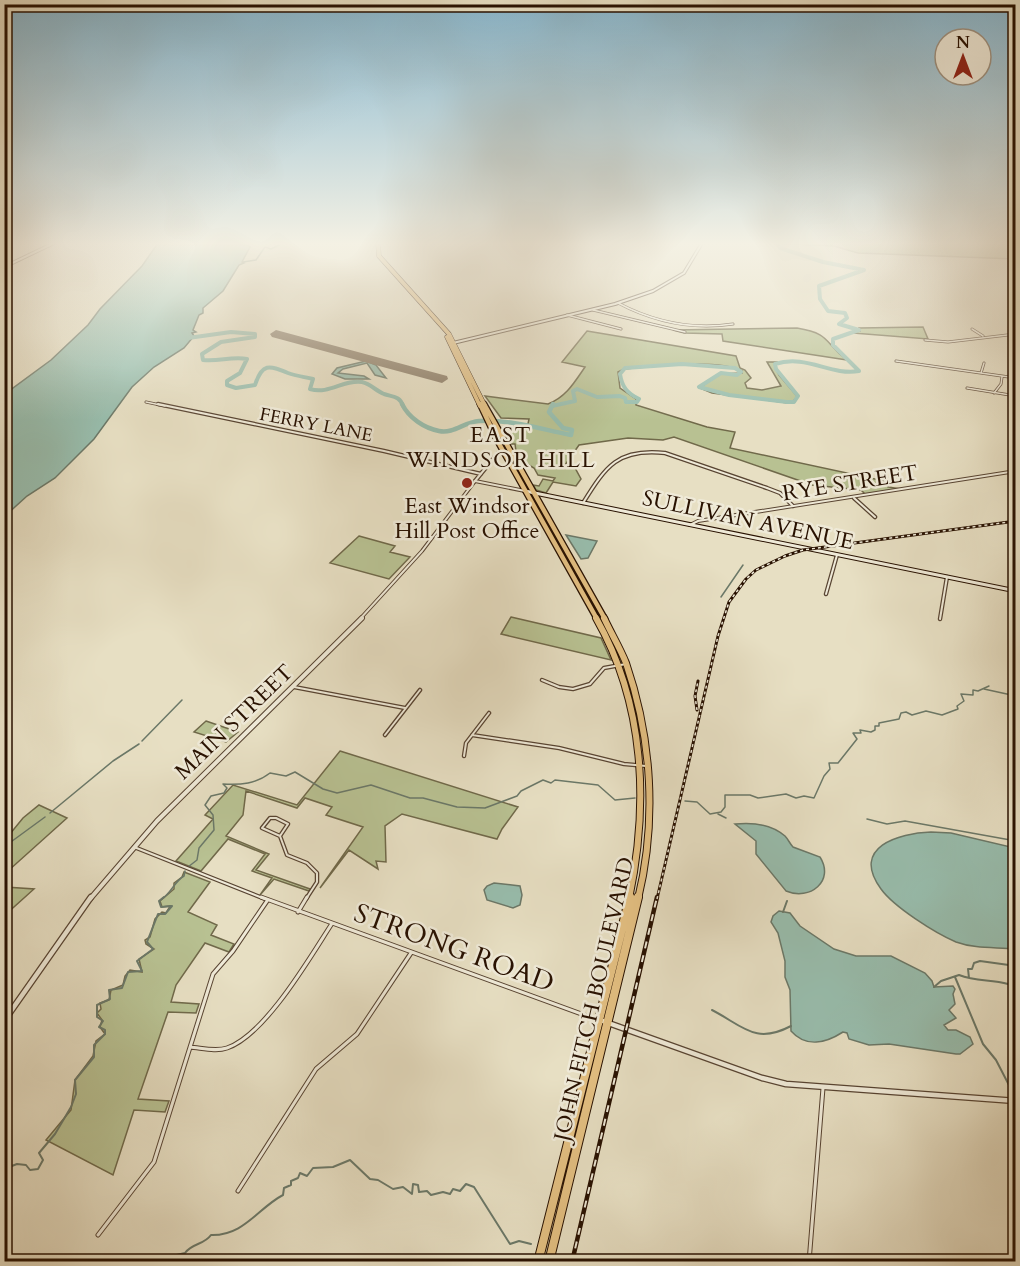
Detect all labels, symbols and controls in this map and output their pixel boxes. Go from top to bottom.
north arrow [933,27,993,87]
text: N [956,32,970,54]
street label: FERRY LANE [257,402,375,448]
district label: EAST WINDSOR HILL [405,420,596,475]
street label: RYE STREET [780,457,920,509]
marker: East Windsor Hill Post Office [460,476,474,490]
street label: SULLIVAN AVENUE [640,483,856,557]
place label: East Windsor Hill Post Office [395,491,539,546]
street label: MAIN STREET [168,658,300,786]
street label: JOHN FITCH BOULEVARD [546,854,641,1147]
street label: STRONG ROAD [349,895,559,1001]

